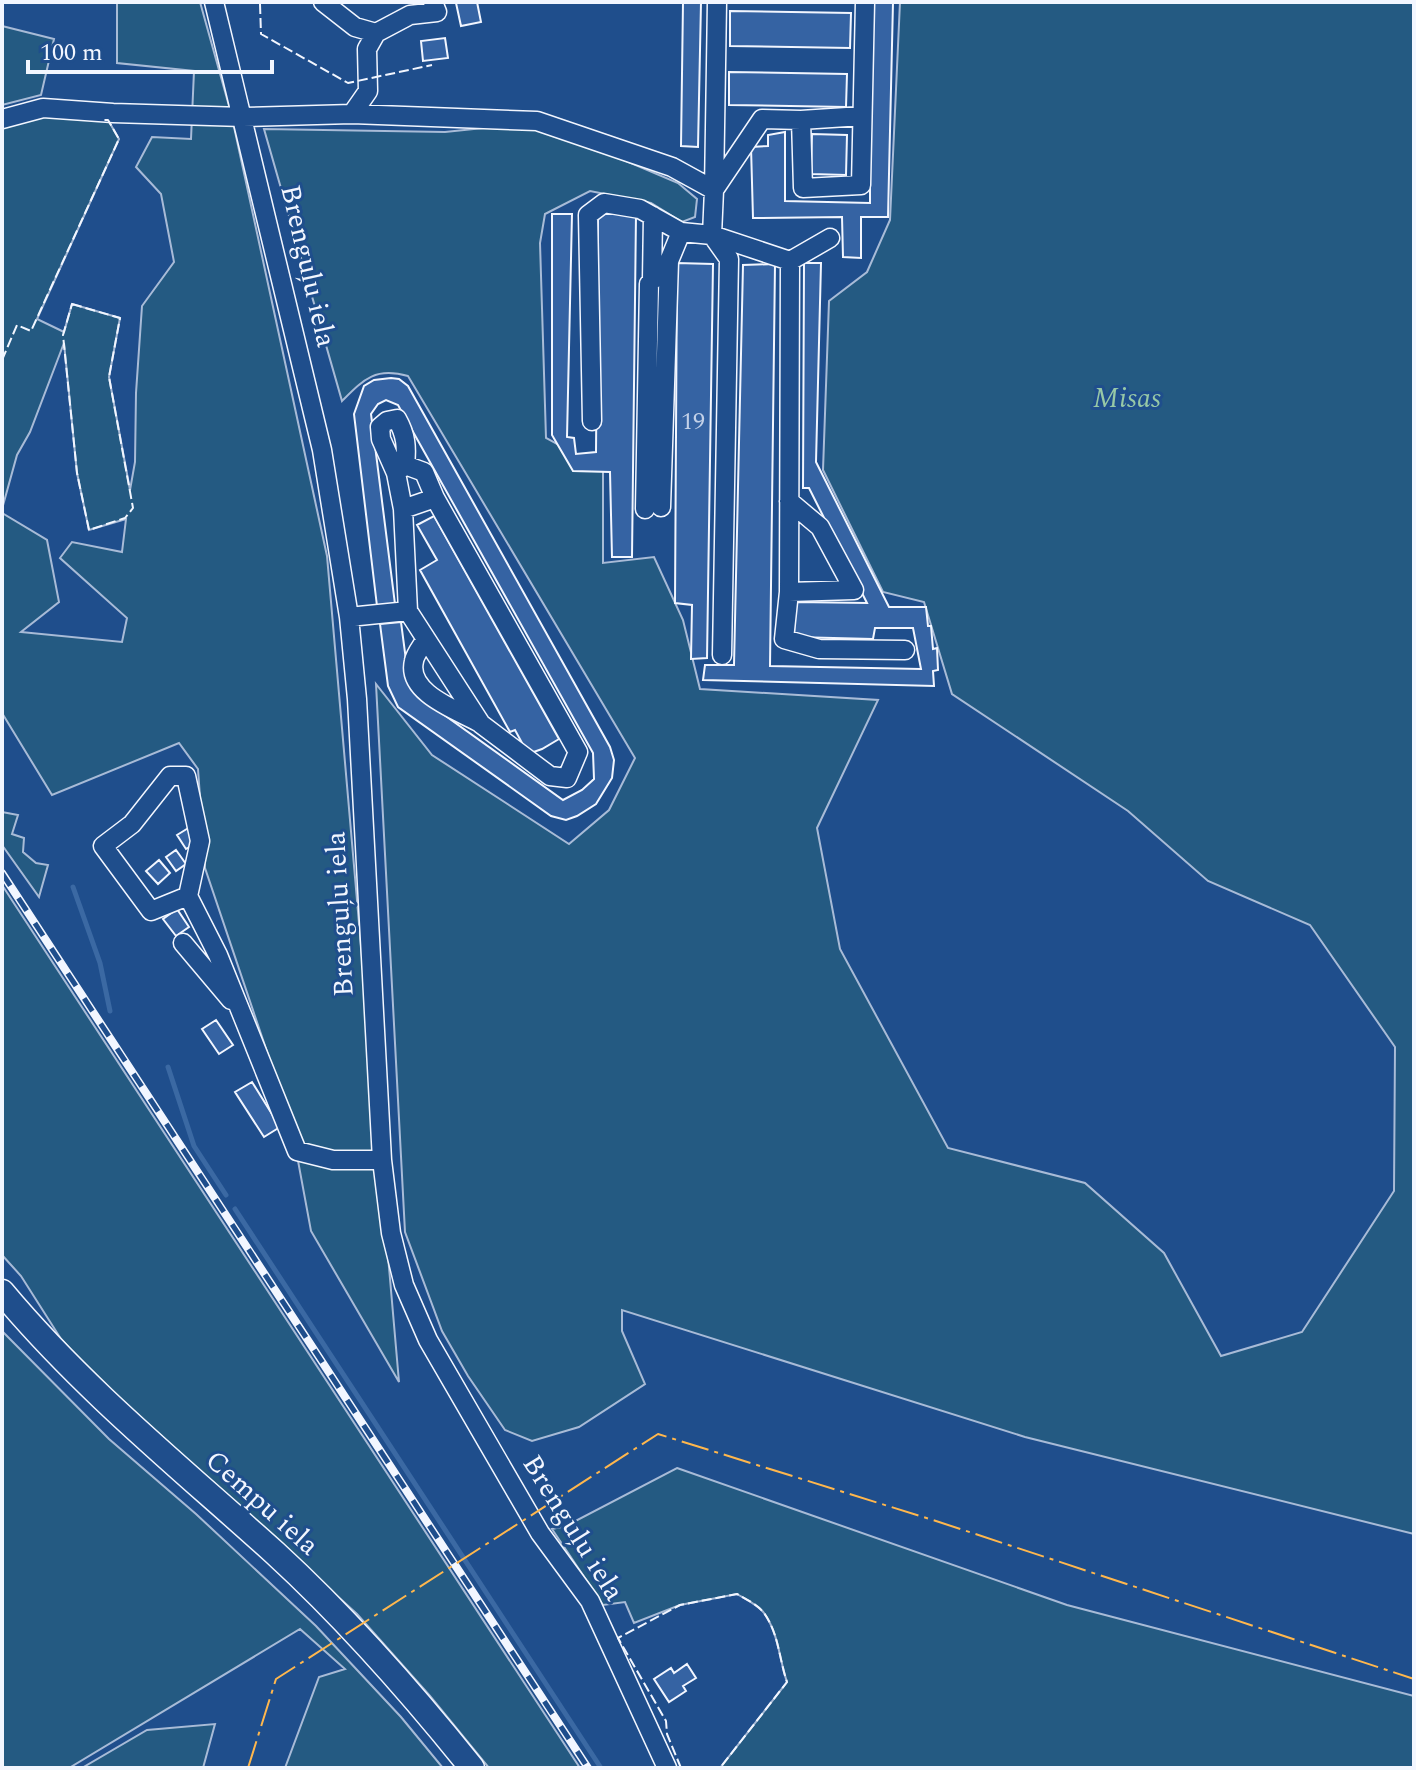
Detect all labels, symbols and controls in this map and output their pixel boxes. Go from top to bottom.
scale bar [28,24,272,74]
text: 100 m [40,35,103,71]
street label: Brenguļu iela [268,181,348,352]
park label: Misas [1093,377,1161,420]
house number: 19 [681,404,705,440]
street label: Brenguļu iela [314,830,366,998]
street label: Cempu iela [195,1440,329,1566]
street label: Brenguļu iela [511,1446,635,1610]

